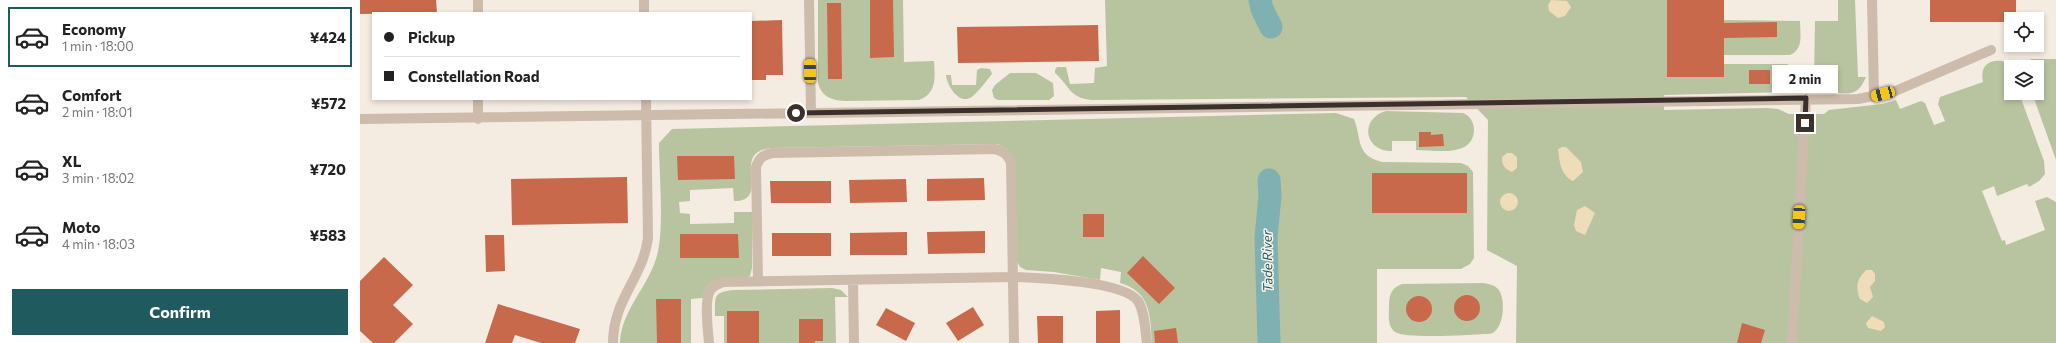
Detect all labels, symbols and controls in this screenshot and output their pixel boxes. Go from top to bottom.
map controls [2004,12,2044,100]
button: locate [2004,12,2044,52]
icon: car [14,19,50,55]
text: Economy [62,20,126,38]
text: ¥424 [310,28,346,46]
text: Pickup [408,28,455,46]
text: 1 min · 18:00 [62,38,134,54]
car [804,59,816,83]
button: layers [2004,60,2044,100]
callout: 2 min [1772,65,1838,93]
text: Constellation Road [408,67,540,85]
text: 2 min [1789,71,1821,87]
icon: car [14,85,50,121]
car [1870,85,1896,103]
text: Comfort [62,86,122,104]
text: ¥572 [311,94,346,112]
text: 2 min · 18:01 [62,104,132,120]
route start [787,104,805,122]
route end [1796,114,1814,132]
icon: car [14,151,50,187]
text: XL [62,152,81,170]
text: ¥720 [310,160,346,178]
text: 3 min · 18:02 [62,170,134,186]
car [1792,205,1806,229]
icon: car [14,217,50,253]
text: Moto [62,218,101,236]
text: ¥583 [310,226,346,244]
water label: Tade River [1258,229,1276,292]
text: 4 min · 18:03 [62,236,135,252]
button: Confirm [12,289,348,335]

